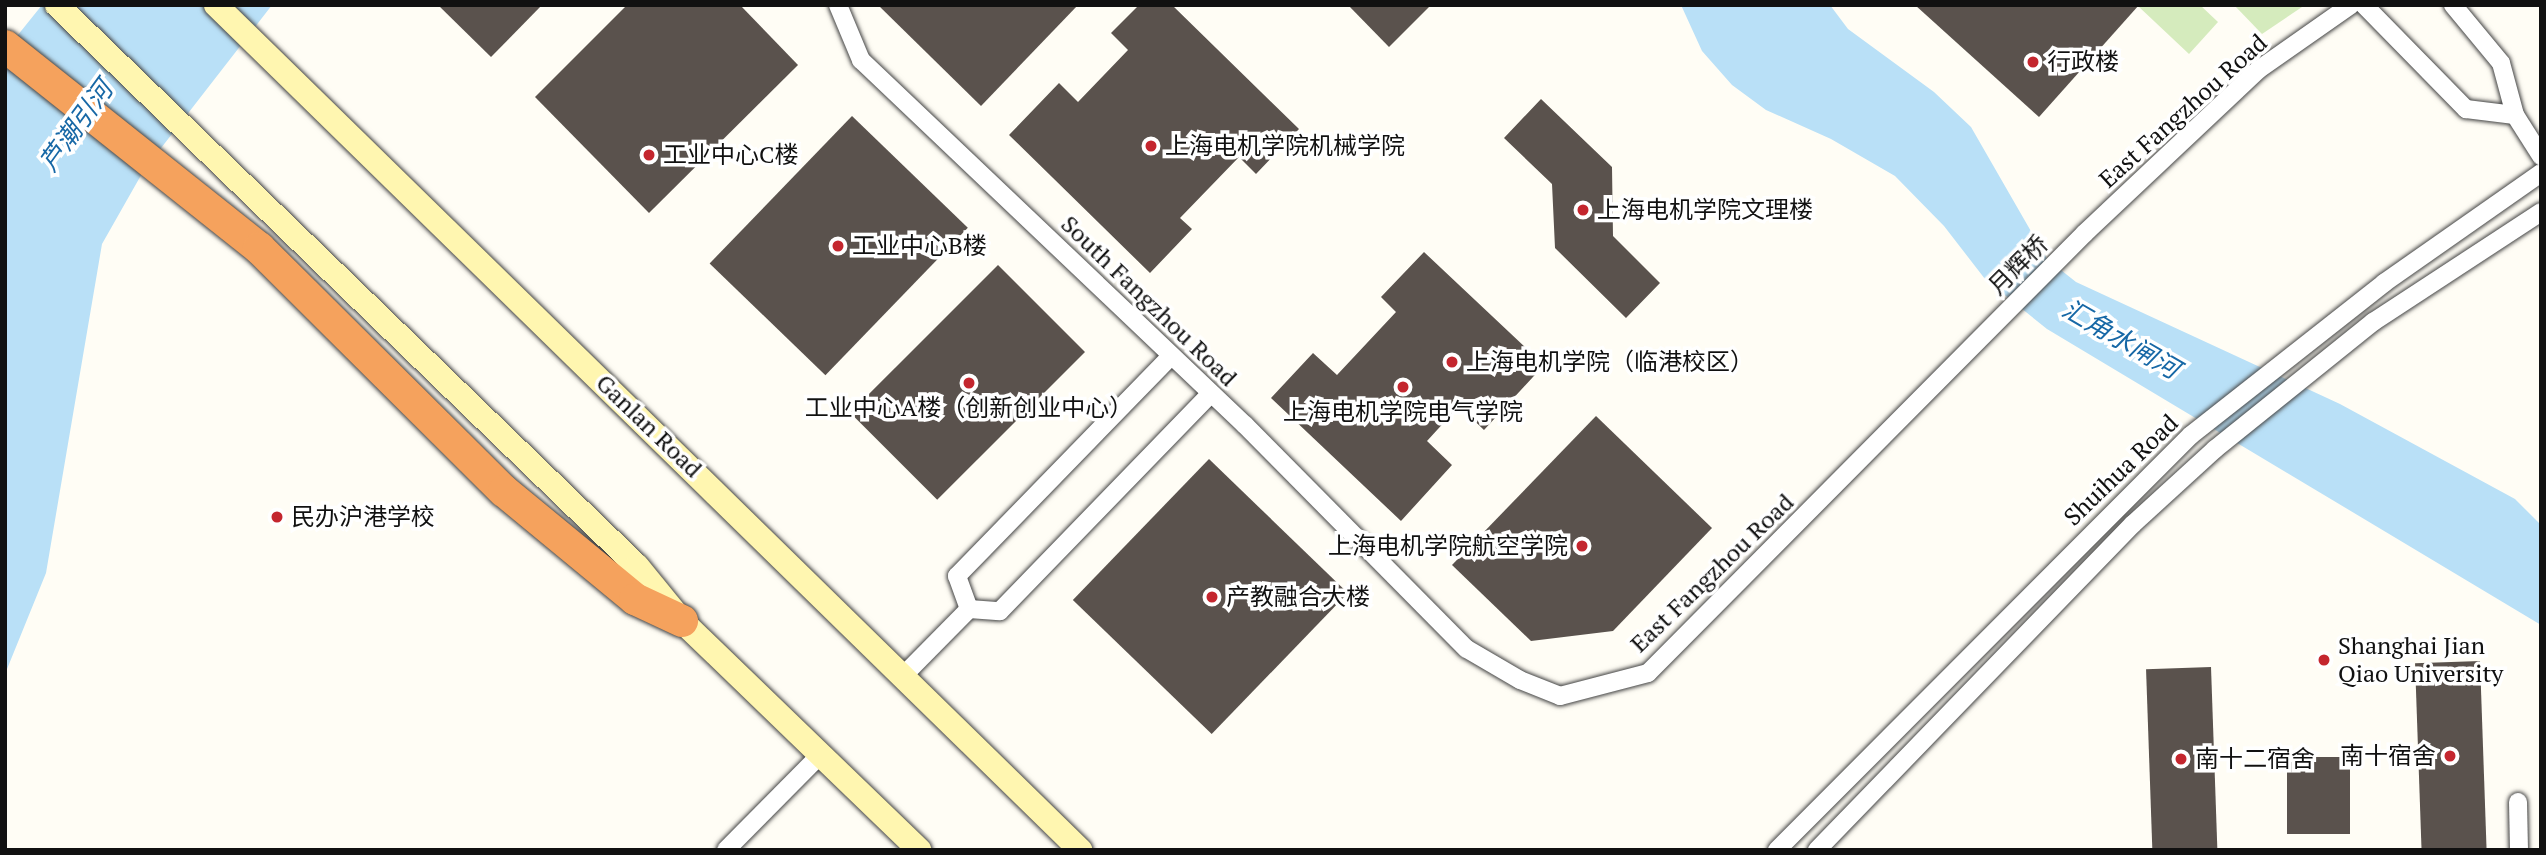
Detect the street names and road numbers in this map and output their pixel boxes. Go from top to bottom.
street label: East Fangzhou Road [2093,28,2273,194]
street label: South Fangzhou Road [1055,210,1243,392]
street label: 月辉桥 [1982,229,2054,301]
street label: Ganlan Road [590,368,708,484]
street label: Shuihua Road [2058,408,2184,532]
street label: East Fangzhou Road [1624,488,1800,658]

